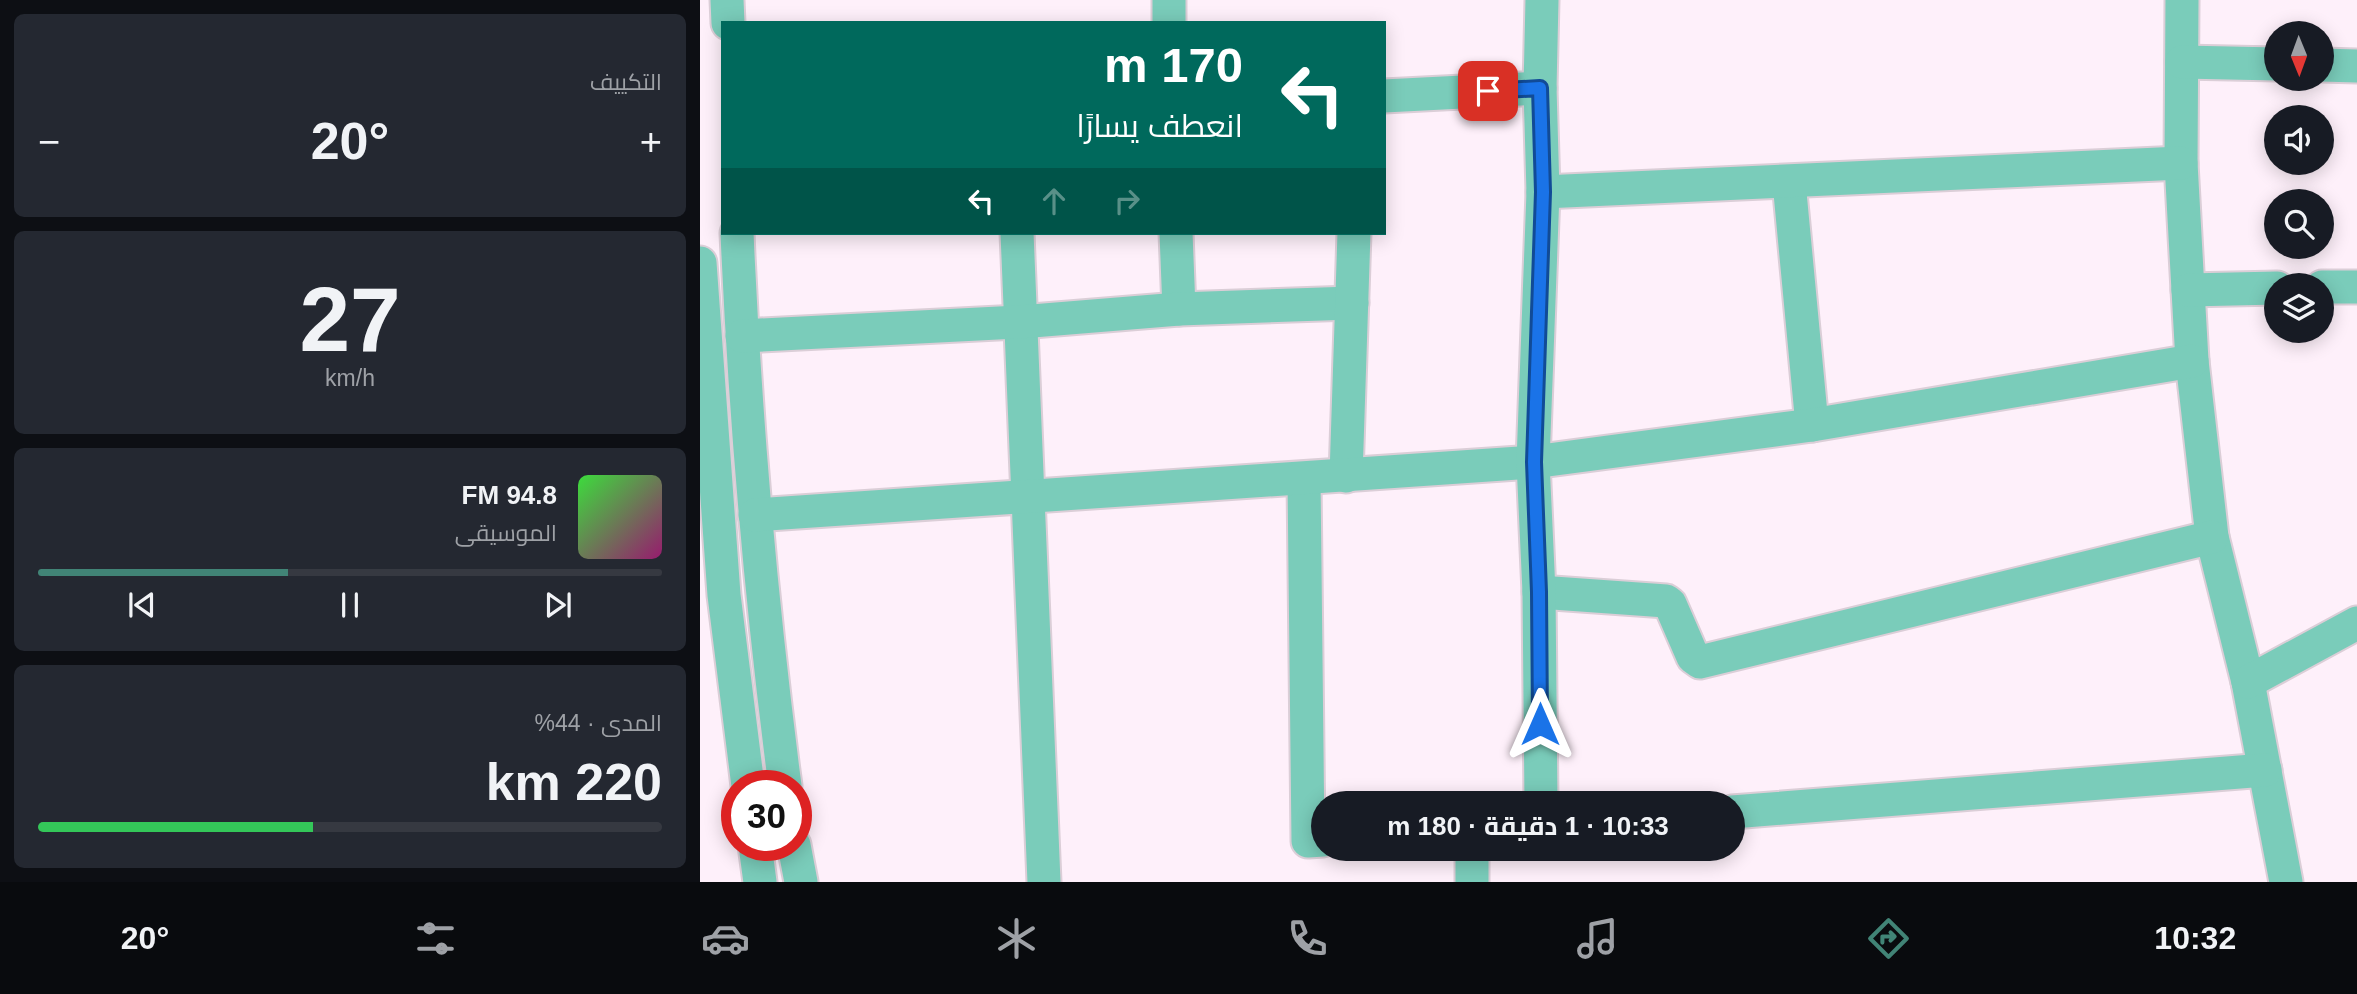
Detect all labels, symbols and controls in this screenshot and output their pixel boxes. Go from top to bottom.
north arrow [2264,21,2334,91]
map controls [2264,21,2334,343]
text: 170 m [1104,38,1243,92]
icon: left [1267,49,1358,140]
pin [1458,61,1518,121]
text: التكييف [590,69,662,95]
icon: arrive [1469,72,1507,110]
button: sound [2264,105,2334,175]
text: انعطف يسارًا [1076,108,1243,144]
text: 20° [311,112,389,170]
text: − [38,121,60,163]
text: + [640,121,662,163]
icon: left [962,182,1000,220]
icon: ahead [1035,182,1073,220]
icon: right [1108,182,1146,220]
button: search [2264,189,2334,259]
text: 27 [299,269,401,370]
button: layers [2264,273,2334,343]
text: km/h [325,365,375,391]
text: 94.8 FM [462,480,557,510]
text: الموسيقى [455,520,557,546]
icon: previous [123,586,161,624]
icon: pause [331,586,369,624]
icon: next [539,586,577,624]
position arrow [1503,687,1577,761]
text: المدى · 44% [535,710,662,736]
text: 220 km [486,753,662,811]
speed limit sign: 30 [721,770,812,861]
text: 10:33 · 1 دقيقة · 180 m [1387,811,1669,841]
icon: filters [411,914,460,963]
icon: car [701,914,750,963]
icon: climate [992,914,1041,963]
icon: phone [1283,914,1332,963]
icon: music [1573,914,1622,963]
icon: directions [1864,914,1913,963]
text: 20° [121,920,169,956]
text: 10:32 [2154,920,2236,956]

